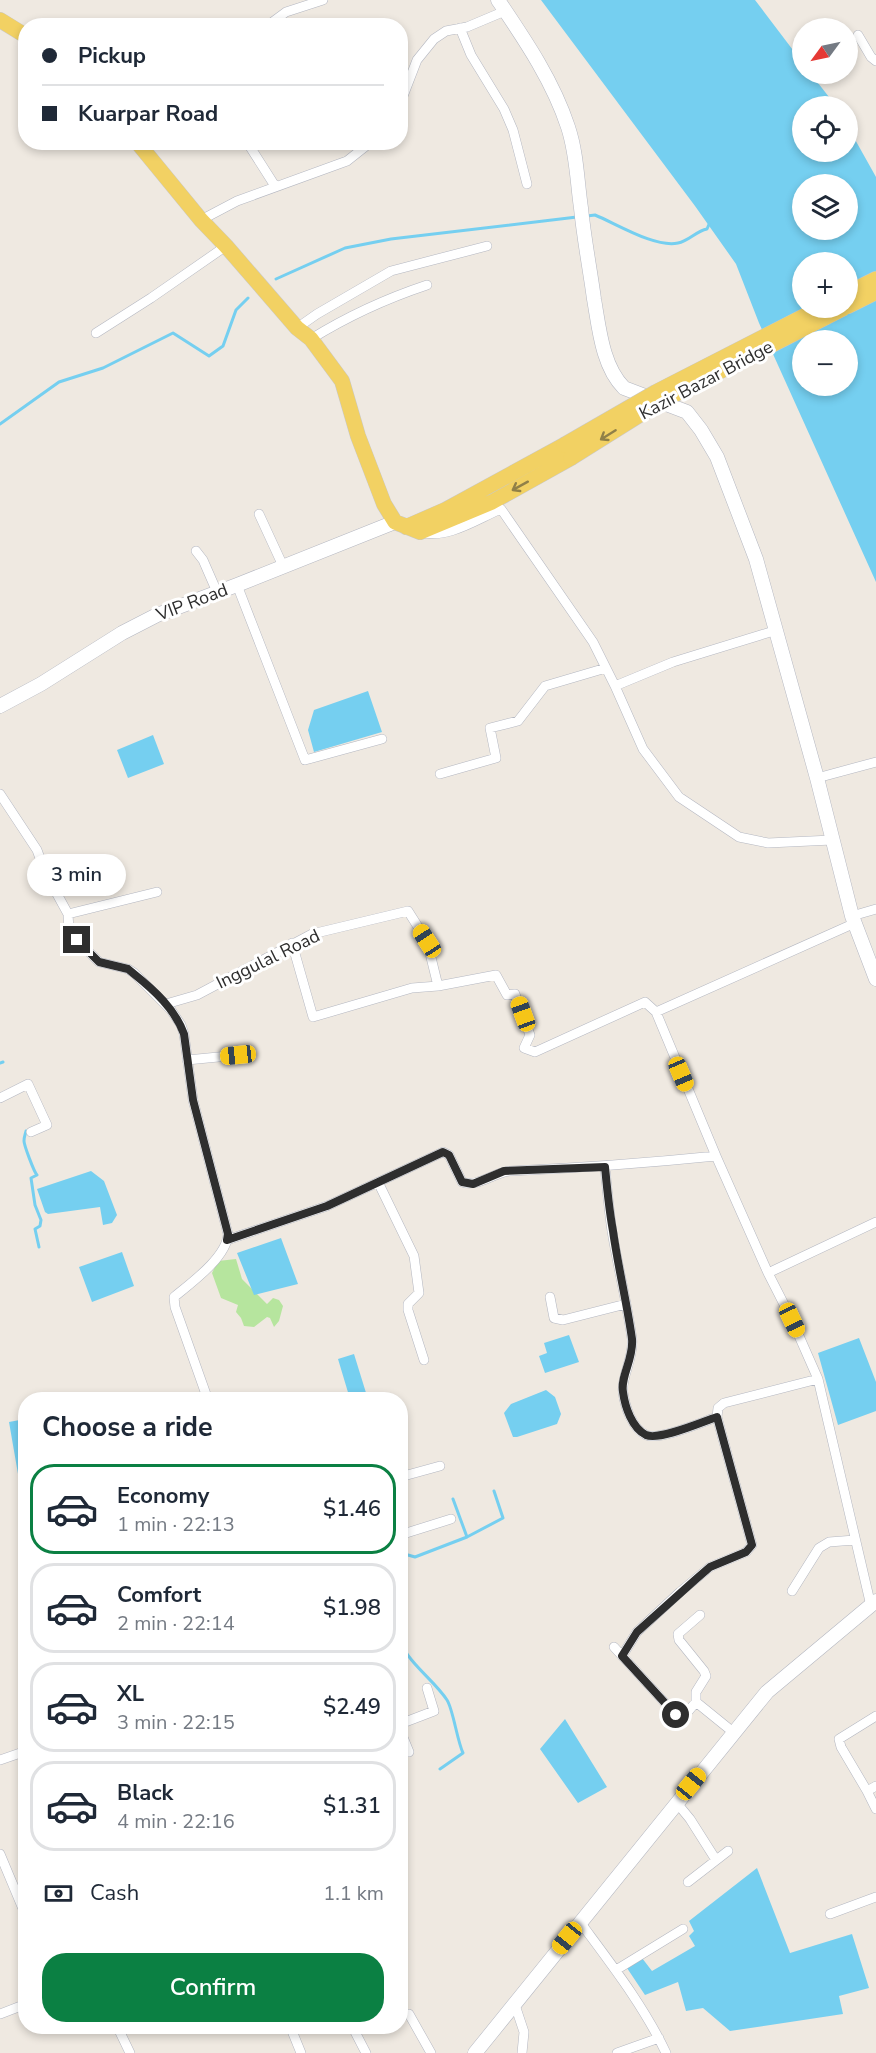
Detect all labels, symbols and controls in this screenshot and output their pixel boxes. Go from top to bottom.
north arrow [792,18,858,84]
map controls [792,18,858,396]
text: Pickup [78,41,146,71]
button: locate [792,96,858,162]
text: Kuarpar Road [78,99,218,129]
button: layers [792,174,858,240]
button: + [792,252,858,318]
button: − [792,330,858,396]
street label: Kazir Bazar Bridge [635,335,777,425]
one-way arrow [600,429,617,441]
one-way arrow [512,480,529,492]
street label: VIP Road [152,577,231,627]
callout: 3 min [28,853,127,895]
text: 3 min [51,861,102,888]
car [410,921,444,961]
street label: Inggulal Road [212,924,324,994]
route end [63,926,90,953]
car [508,994,538,1034]
car [219,1044,257,1066]
car [666,1054,696,1094]
car [776,1300,808,1340]
text: Choose a ride [42,1409,213,1446]
text: Economy [117,1481,209,1511]
icon: car [45,1482,99,1536]
text: $1.46 [323,1494,381,1524]
text: 1 min · 22:13 [117,1511,235,1538]
text: Comfort [117,1580,201,1610]
icon: car [45,1581,99,1635]
text: $1.98 [323,1593,381,1623]
text: 2 min · 22:14 [117,1610,235,1637]
text: XL [117,1679,144,1709]
icon: car [45,1680,99,1734]
text: $2.49 [323,1692,381,1722]
route start [662,1701,689,1728]
text: 3 min · 22:15 [117,1709,235,1736]
car [673,1764,709,1804]
text: Black [117,1778,173,1808]
icon: car [45,1779,99,1833]
text: $1.31 [323,1791,381,1821]
text: 4 min · 22:16 [117,1808,235,1835]
icon: cash [42,1877,75,1910]
text: Cash [90,1878,139,1908]
text: 1.1 km [323,1880,384,1907]
car [549,1918,585,1958]
button: Confirm [42,1953,384,2022]

